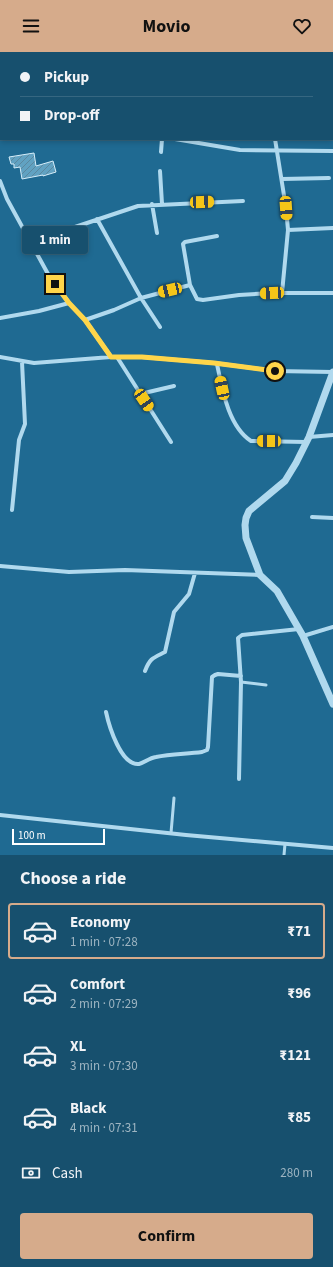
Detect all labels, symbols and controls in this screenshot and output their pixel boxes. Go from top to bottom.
text: Movio [143,14,190,39]
icon: menu [20,15,42,37]
icon: heart [291,15,313,37]
text: Pickup [44,67,89,88]
text: Drop-off [44,105,99,126]
car [190,196,214,208]
car [279,196,293,220]
callout: 1 min [22,226,88,254]
text: 1 min [39,231,71,249]
route end [46,275,64,293]
car [157,281,183,299]
car [260,286,284,300]
route start [266,362,284,380]
car [214,375,230,401]
car [132,387,156,413]
car [257,435,281,447]
scale bar [12,827,105,846]
text: 100 m [18,828,46,843]
text: Choose a ride [20,866,126,891]
text: Economy [70,912,131,933]
icon: car [22,913,58,949]
text: ₹71 [287,921,311,942]
text: 1 min · 07:28 [70,933,138,951]
text: Comfort [70,974,125,995]
icon: car [22,975,58,1011]
text: ₹96 [287,983,311,1004]
text: 2 min · 07:29 [70,995,138,1013]
text: XL [70,1036,86,1057]
icon: car [22,1037,58,1073]
text: ₹121 [279,1045,311,1066]
text: 3 min · 07:30 [70,1057,138,1075]
text: Black [70,1098,107,1119]
icon: car [22,1099,58,1135]
text: ₹85 [287,1107,311,1128]
text: 4 min · 07:31 [70,1119,138,1137]
icon: cash [20,1162,42,1184]
text: Cash [52,1163,83,1184]
text: 280 m [280,1164,313,1182]
button: Confirm [20,1213,313,1259]

